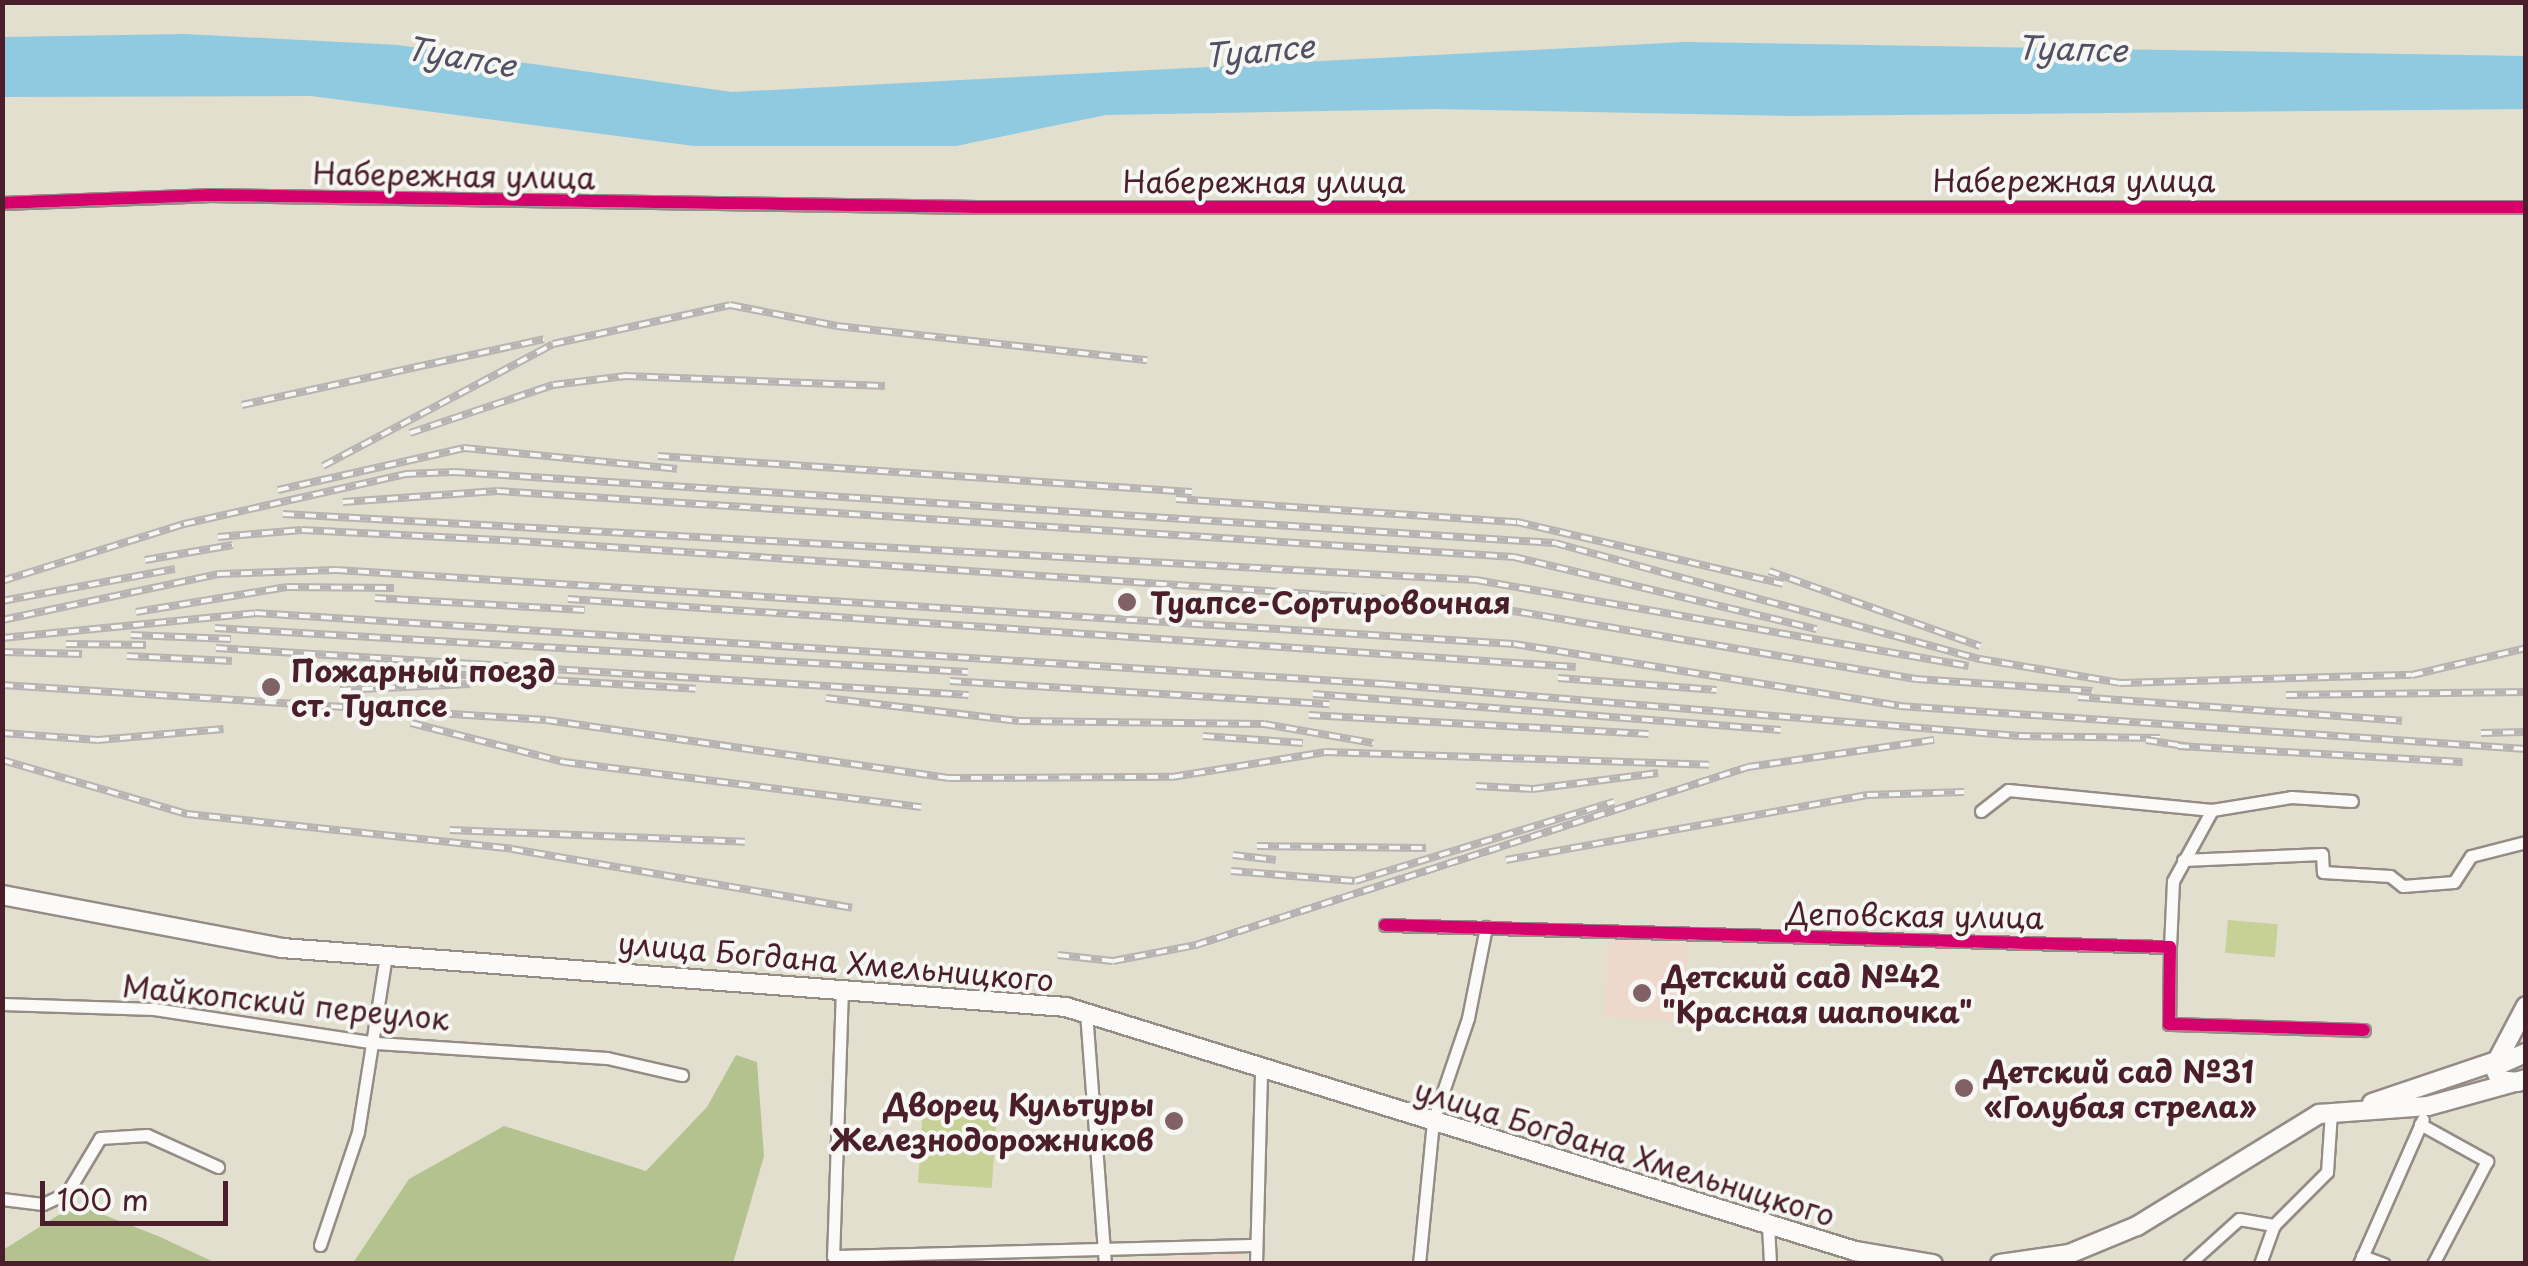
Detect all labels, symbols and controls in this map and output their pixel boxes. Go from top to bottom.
water label: Туапсе [1202,26,1316,74]
water label: Туапсе [403,27,519,85]
water label: Туапсе [2016,27,2128,69]
street label: Набережная улица [311,155,597,195]
street label: Набережная улица [1932,162,2216,198]
street label: Набережная улица [1122,163,1406,199]
place label: Туапсе-Сортировочная [1150,584,1511,620]
marker: Туапсе-Сортировочная [1114,589,1140,615]
place label: Пожарный поезд ст. Туапсе [291,652,555,722]
marker: Пожарный поезд ст. Туапсе [260,676,282,698]
street label: Деповская улица [1785,895,2045,935]
street label: улица Богдана Хмельницкого [615,924,1057,998]
place label: Детский сад №42 "Красная шапочка" [1662,958,1973,1028]
street label: Майкопский переулок [121,967,451,1037]
marker: Детский сад №42 "Красная шапочка" [1631,982,1653,1004]
place label: Детский сад №31 «Голубая стрела» [1984,1053,2256,1124]
street label: улица Богдана Хмельницкого [1409,1070,1841,1234]
marker: Детский сад №31 «Голубая стрела» [1953,1077,1975,1099]
place label: Дворец Культуры Железнодорожников [830,1086,1154,1156]
marker: Дворец Культуры Железнодорожников [1163,1110,1185,1132]
scale bar [45,1161,232,1223]
text: 100 m [57,1176,149,1221]

